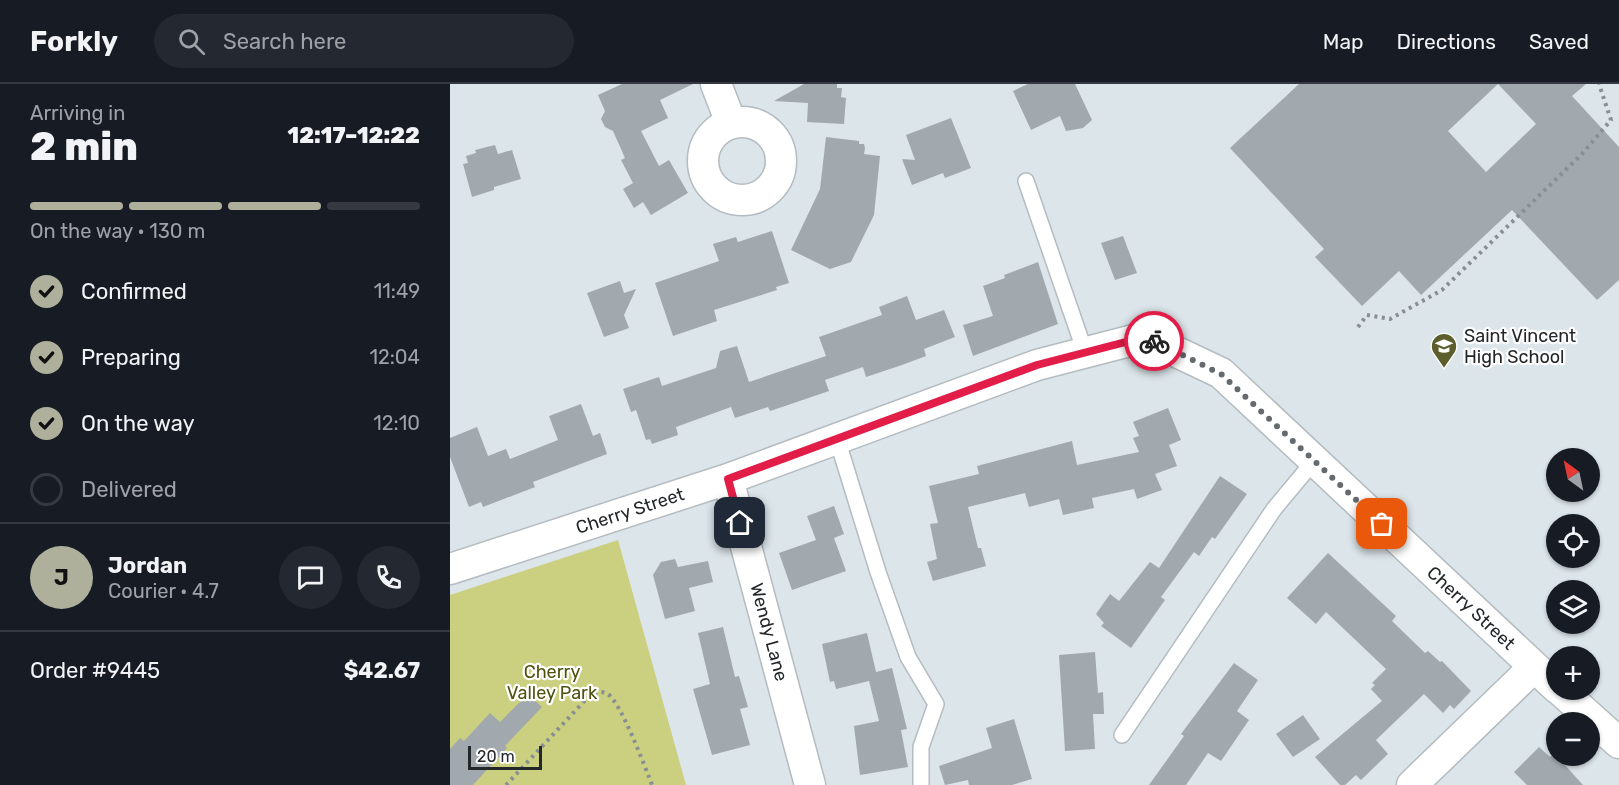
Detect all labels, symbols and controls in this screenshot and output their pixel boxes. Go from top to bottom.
search box [154,14,574,68]
text: Forkly [30,25,118,58]
icon: search [175,25,208,58]
text: Search here [223,28,346,55]
text: Map [1323,29,1364,54]
text: Directions [1397,29,1496,54]
text: Saved [1529,29,1589,54]
text: Arriving in [30,101,125,125]
text: 12:17–12:22 [288,122,420,149]
text: 2 min [30,124,138,170]
text: On the way · 130 m [30,219,205,243]
icon: check [30,275,63,308]
text: Confirmed [81,278,187,305]
text: 11:49 [374,279,420,303]
courier [1124,311,1184,371]
icon: bike [1138,325,1171,358]
place label: Saint Vincent High School [1464,325,1576,368]
school or university icon: Saint Vincent High School [1429,331,1459,369]
icon: check [30,341,63,374]
text: Preparing [81,344,181,371]
text: 12:04 [369,345,420,369]
icon: check [30,407,63,440]
text: On the way [81,410,195,437]
text: 12:10 [373,411,420,435]
north arrow [1546,448,1600,502]
map controls [1546,448,1600,766]
text: Delivered [81,476,177,503]
street label: Cherry Street [573,483,687,539]
pin [714,497,765,548]
pin [1356,498,1407,549]
icon: home [723,506,756,539]
icon: bag [1365,507,1398,540]
button: locate [1546,514,1600,568]
button: chat [279,546,342,609]
button: phone [357,546,420,609]
text: Jordan [108,552,187,579]
street label: Cherry Street [1422,562,1520,654]
text: J [54,564,69,591]
text: Courier · 4.7 [108,579,219,603]
button: layers [1546,580,1600,634]
street label: Wendy Lane [745,581,793,683]
button: + [1546,646,1600,700]
text: Order #9445 [30,657,160,684]
text: $42.67 [344,657,420,684]
park label: Cherry Valley Park [507,661,598,704]
button: − [1546,712,1600,766]
scale bar [468,743,542,770]
text: 20 m [477,747,515,766]

